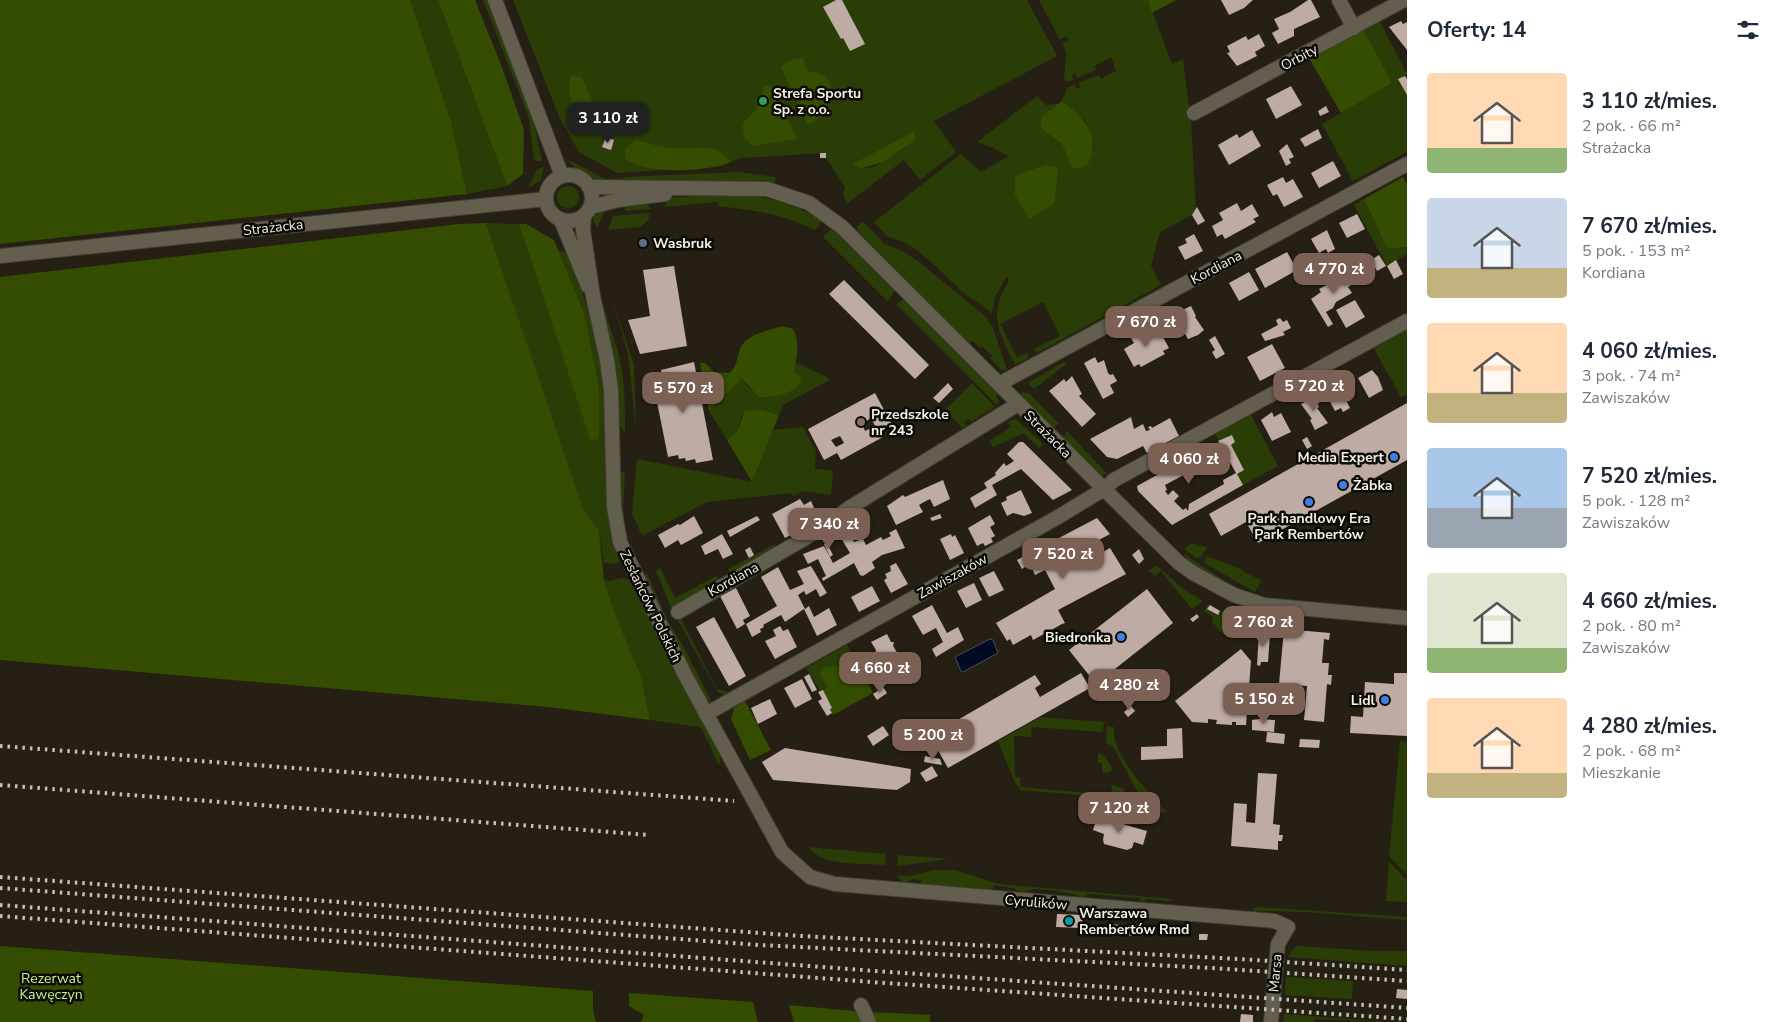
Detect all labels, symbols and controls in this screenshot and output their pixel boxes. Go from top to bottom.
text: Oferty: 14 [1427,16,1526,44]
icon: filters [1734,16,1762,44]
street label: Orbity [1277,39,1322,75]
place label: Strefa Sportu Sp. z o.o. [773,84,861,119]
text: 3 110 zł/mies. [1582,87,1717,115]
icon: home [1467,93,1527,153]
marker: Strefa Sportu Sp. z o.o. [757,95,769,107]
pin: 3 110 zł [556,102,660,144]
text: 3 110 zł [578,107,638,129]
text: 2 pok. · 66 m² [1582,115,1681,137]
text: Strażacka [1582,137,1651,159]
text: 7 670 zł/mies. [1582,212,1717,240]
street label: Strażacka [242,215,304,240]
icon: home [1467,218,1527,278]
place label: Wasbruk [653,234,712,253]
marker: Wasbruk [637,237,649,249]
text: 5 pok. · 153 m² [1582,240,1690,262]
street label: Kordiana [1187,246,1245,289]
pin: 4 770 zł [1282,252,1386,295]
text: 4 770 zł [1304,258,1364,280]
text: Kordiana [1582,262,1645,284]
pin: 7 670 zł [1094,306,1198,348]
text: 7 670 zł [1116,311,1176,333]
text: 4 060 zł/mies. [1582,337,1717,365]
icon: home [1467,343,1527,403]
text: 3 pok. · 74 m² [1582,365,1681,387]
pin: 5 720 zł [1262,370,1366,412]
pin: 5 570 zł [631,372,735,414]
text: 5 720 zł [1284,375,1344,397]
text: 5 570 zł [653,377,713,399]
text: Zawiszaków [1582,387,1670,409]
place label: Przedszkole nr 243 [871,405,949,440]
street label: Strażacka [1020,406,1076,462]
marker: Przedszkole nr 243 [855,416,867,428]
pin: 4 060 zł [1137,442,1241,485]
text: 4 060 zł [1159,448,1219,470]
place label: Media Expert [1298,448,1385,467]
marker: Media Expert [1388,451,1400,463]
text: 7 520 zł/mies. [1582,462,1717,490]
icon: home [1467,468,1527,528]
place label: Żabka [1353,476,1392,495]
marker: Żabka [1337,479,1349,491]
text: 5 pok. · 128 m² [1582,490,1690,512]
marker: Park handlowy Era Park Rembertów [1303,496,1315,508]
pin: 7 340 zł [777,508,881,550]
place label: Park handlowy Era Park Rembertów [1247,509,1371,544]
text: Zawiszaków [1582,512,1670,534]
text: 7 340 zł [799,513,859,535]
pin: 7 520 zł [1011,538,1115,580]
text: 7 520 zł [1033,543,1093,565]
street label: Zesłańców Polskich [615,547,686,666]
street label: Zawiszaków [914,549,991,603]
street label: Kordiana [704,558,762,601]
text: 4 660 zł/mies. [1582,587,1717,615]
icon: home [1467,593,1527,653]
pin: 2 760 zł [1211,606,1315,648]
text: 2 760 zł [1233,611,1293,633]
text: 2 pok. · 80 m² [1582,615,1681,637]
place label: Biedronka [1045,628,1111,647]
marker: Biedronka [1115,631,1127,643]
text: Zawiszaków [1582,637,1670,659]
pin: 4 660 zł [828,652,932,694]
text: 4 660 zł [850,657,910,679]
pin: 4 280 zł [1077,668,1181,711]
text: 4 280 zł [1099,674,1159,696]
pin: 5 150 zł [1212,682,1316,725]
text: 5 150 zł [1234,688,1294,710]
place label: Lidl [1351,691,1376,710]
marker: Lidl [1379,694,1391,706]
text: 4 280 zł/mies. [1582,712,1717,740]
pin: 5 200 zł [881,718,985,761]
icon: home [1467,718,1527,778]
text: 5 200 zł [903,724,963,746]
text: 2 pok. · 68 m² [1582,740,1681,762]
text: Mieszkanie [1582,762,1661,784]
pin: 7 120 zł [1067,792,1171,834]
text: 7 120 zł [1089,797,1149,819]
street label: Cyrulików [1004,890,1068,915]
place label: Warszawa Rembertów Rmd [1079,904,1189,939]
marker: Warszawa Rembertów Rmd [1063,915,1075,927]
street label: Marsa [1264,953,1287,993]
park label: Rezerwat Kawęczyn [19,969,83,1004]

